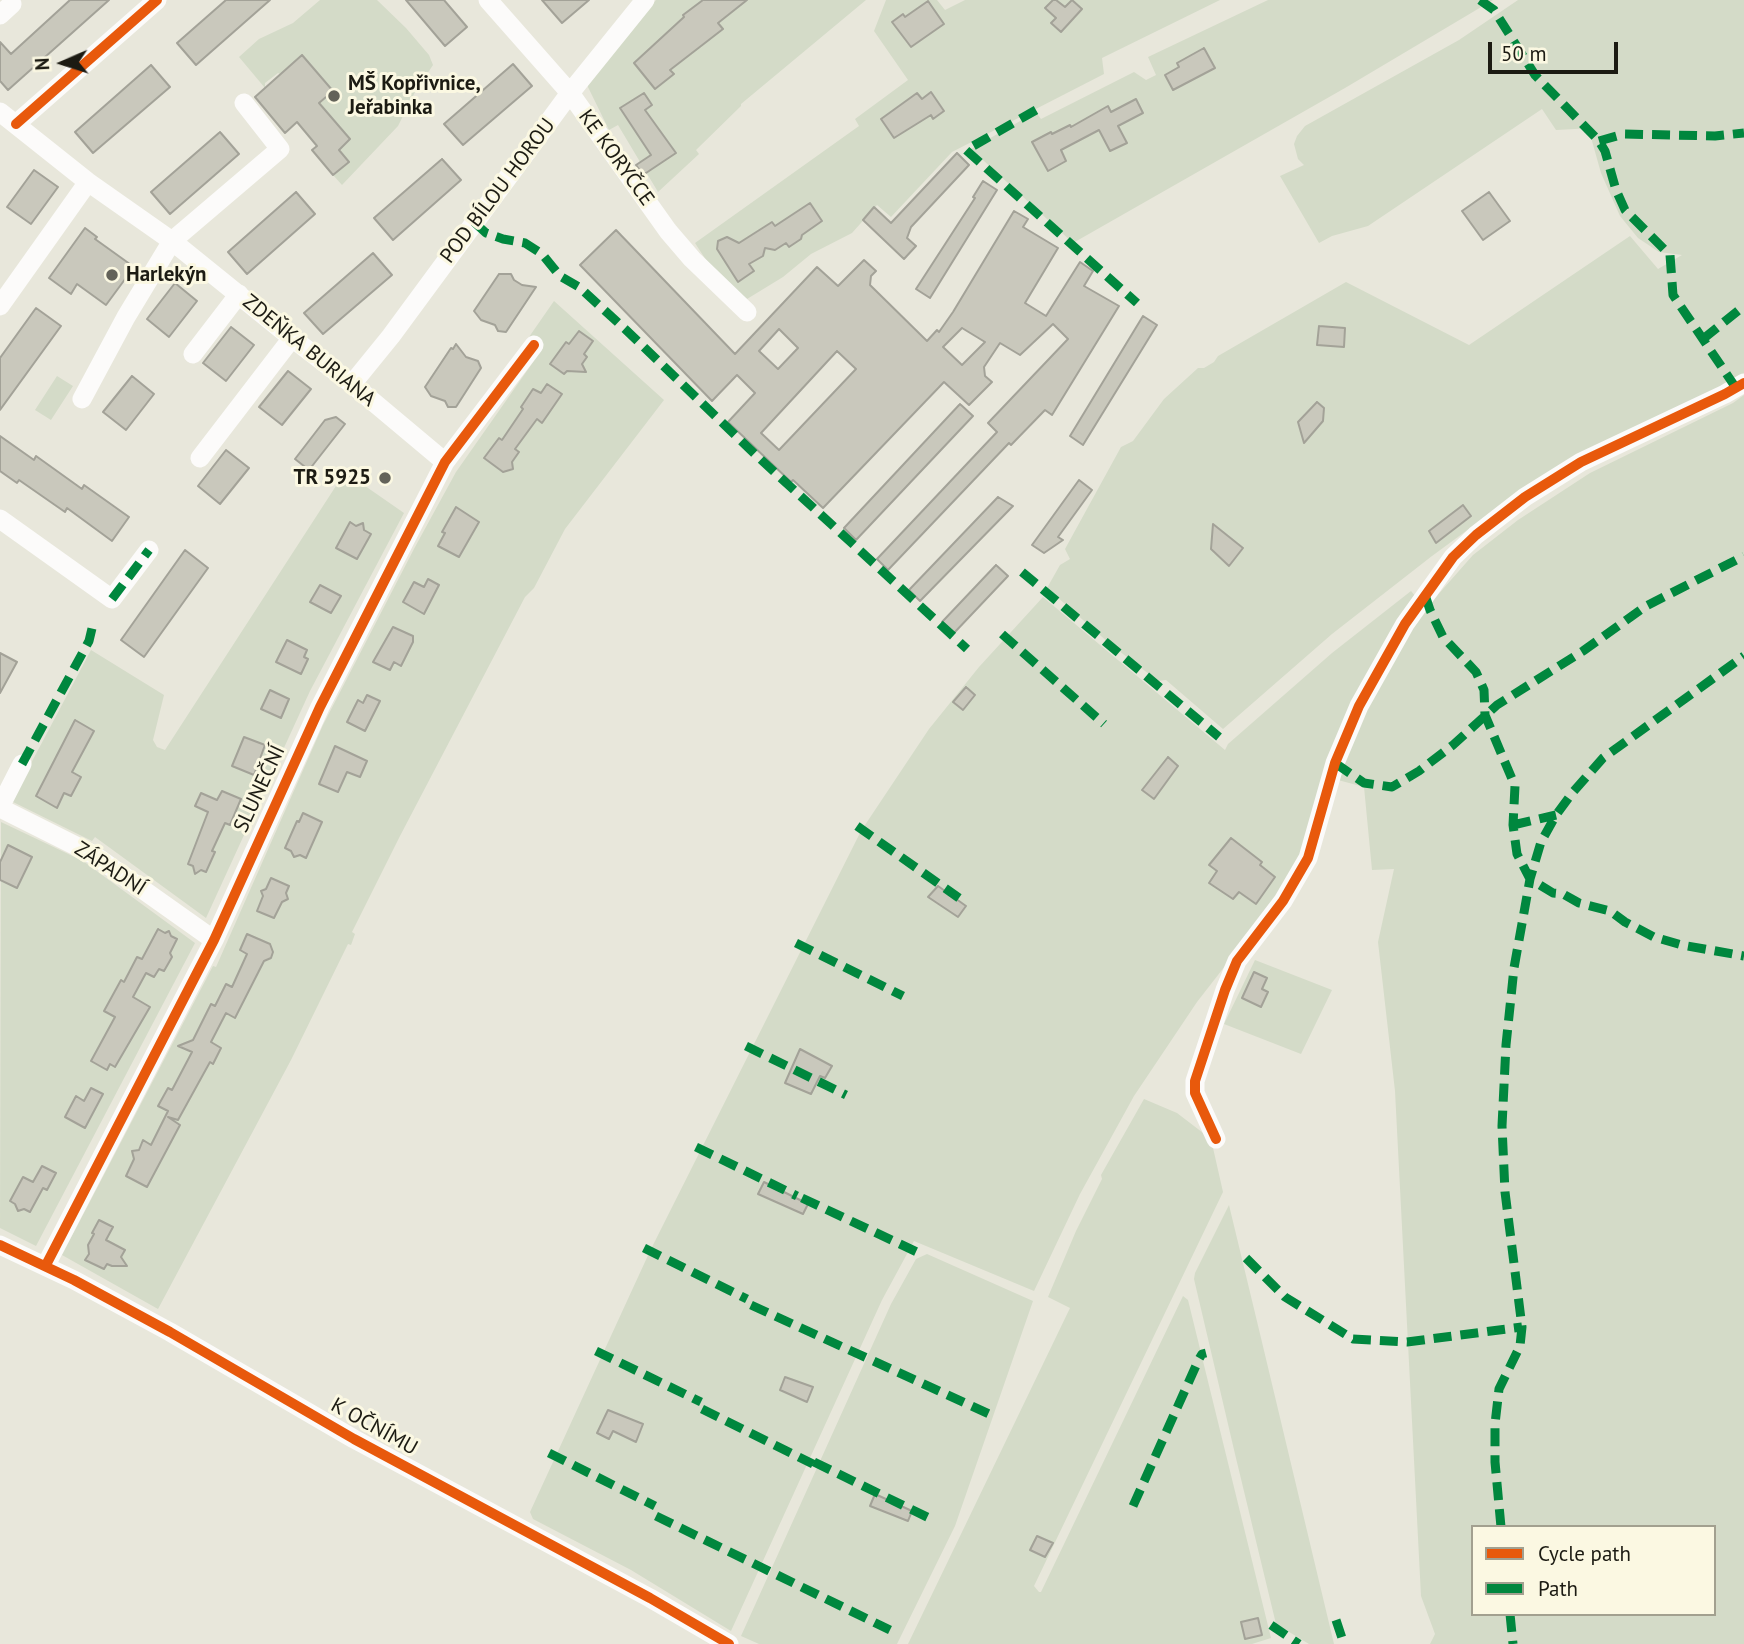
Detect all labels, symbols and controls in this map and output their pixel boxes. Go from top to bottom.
north arrow [28,28,98,98]
scale bar [1492,28,1622,72]
text: 50 m [1501,40,1547,67]
text: N [30,57,54,71]
place label: MŠ Kopřivnice, Jeřabinka [348,71,481,121]
marker: MŠ Kopřivnice, Jeřabinka [326,88,342,104]
street label: KE KORYČCE [573,105,659,211]
street label: POD BÍLOU HOROU [435,114,561,268]
place label: Harlekýn [126,262,206,288]
marker: Harlekýn [104,267,120,283]
street label: ZDEŇKA BURIANA [237,290,381,412]
place label: TR 5925 [293,465,371,491]
marker: TR 5925 [377,470,393,486]
street label: SLUNEČNÍ [229,741,291,837]
street label: ZÁPADNÍ [70,837,150,901]
street label: K OČNÍMU [326,1393,422,1461]
legend [1471,1525,1716,1616]
text: Cycle path [1538,1540,1631,1567]
text: Path [1538,1575,1578,1602]

